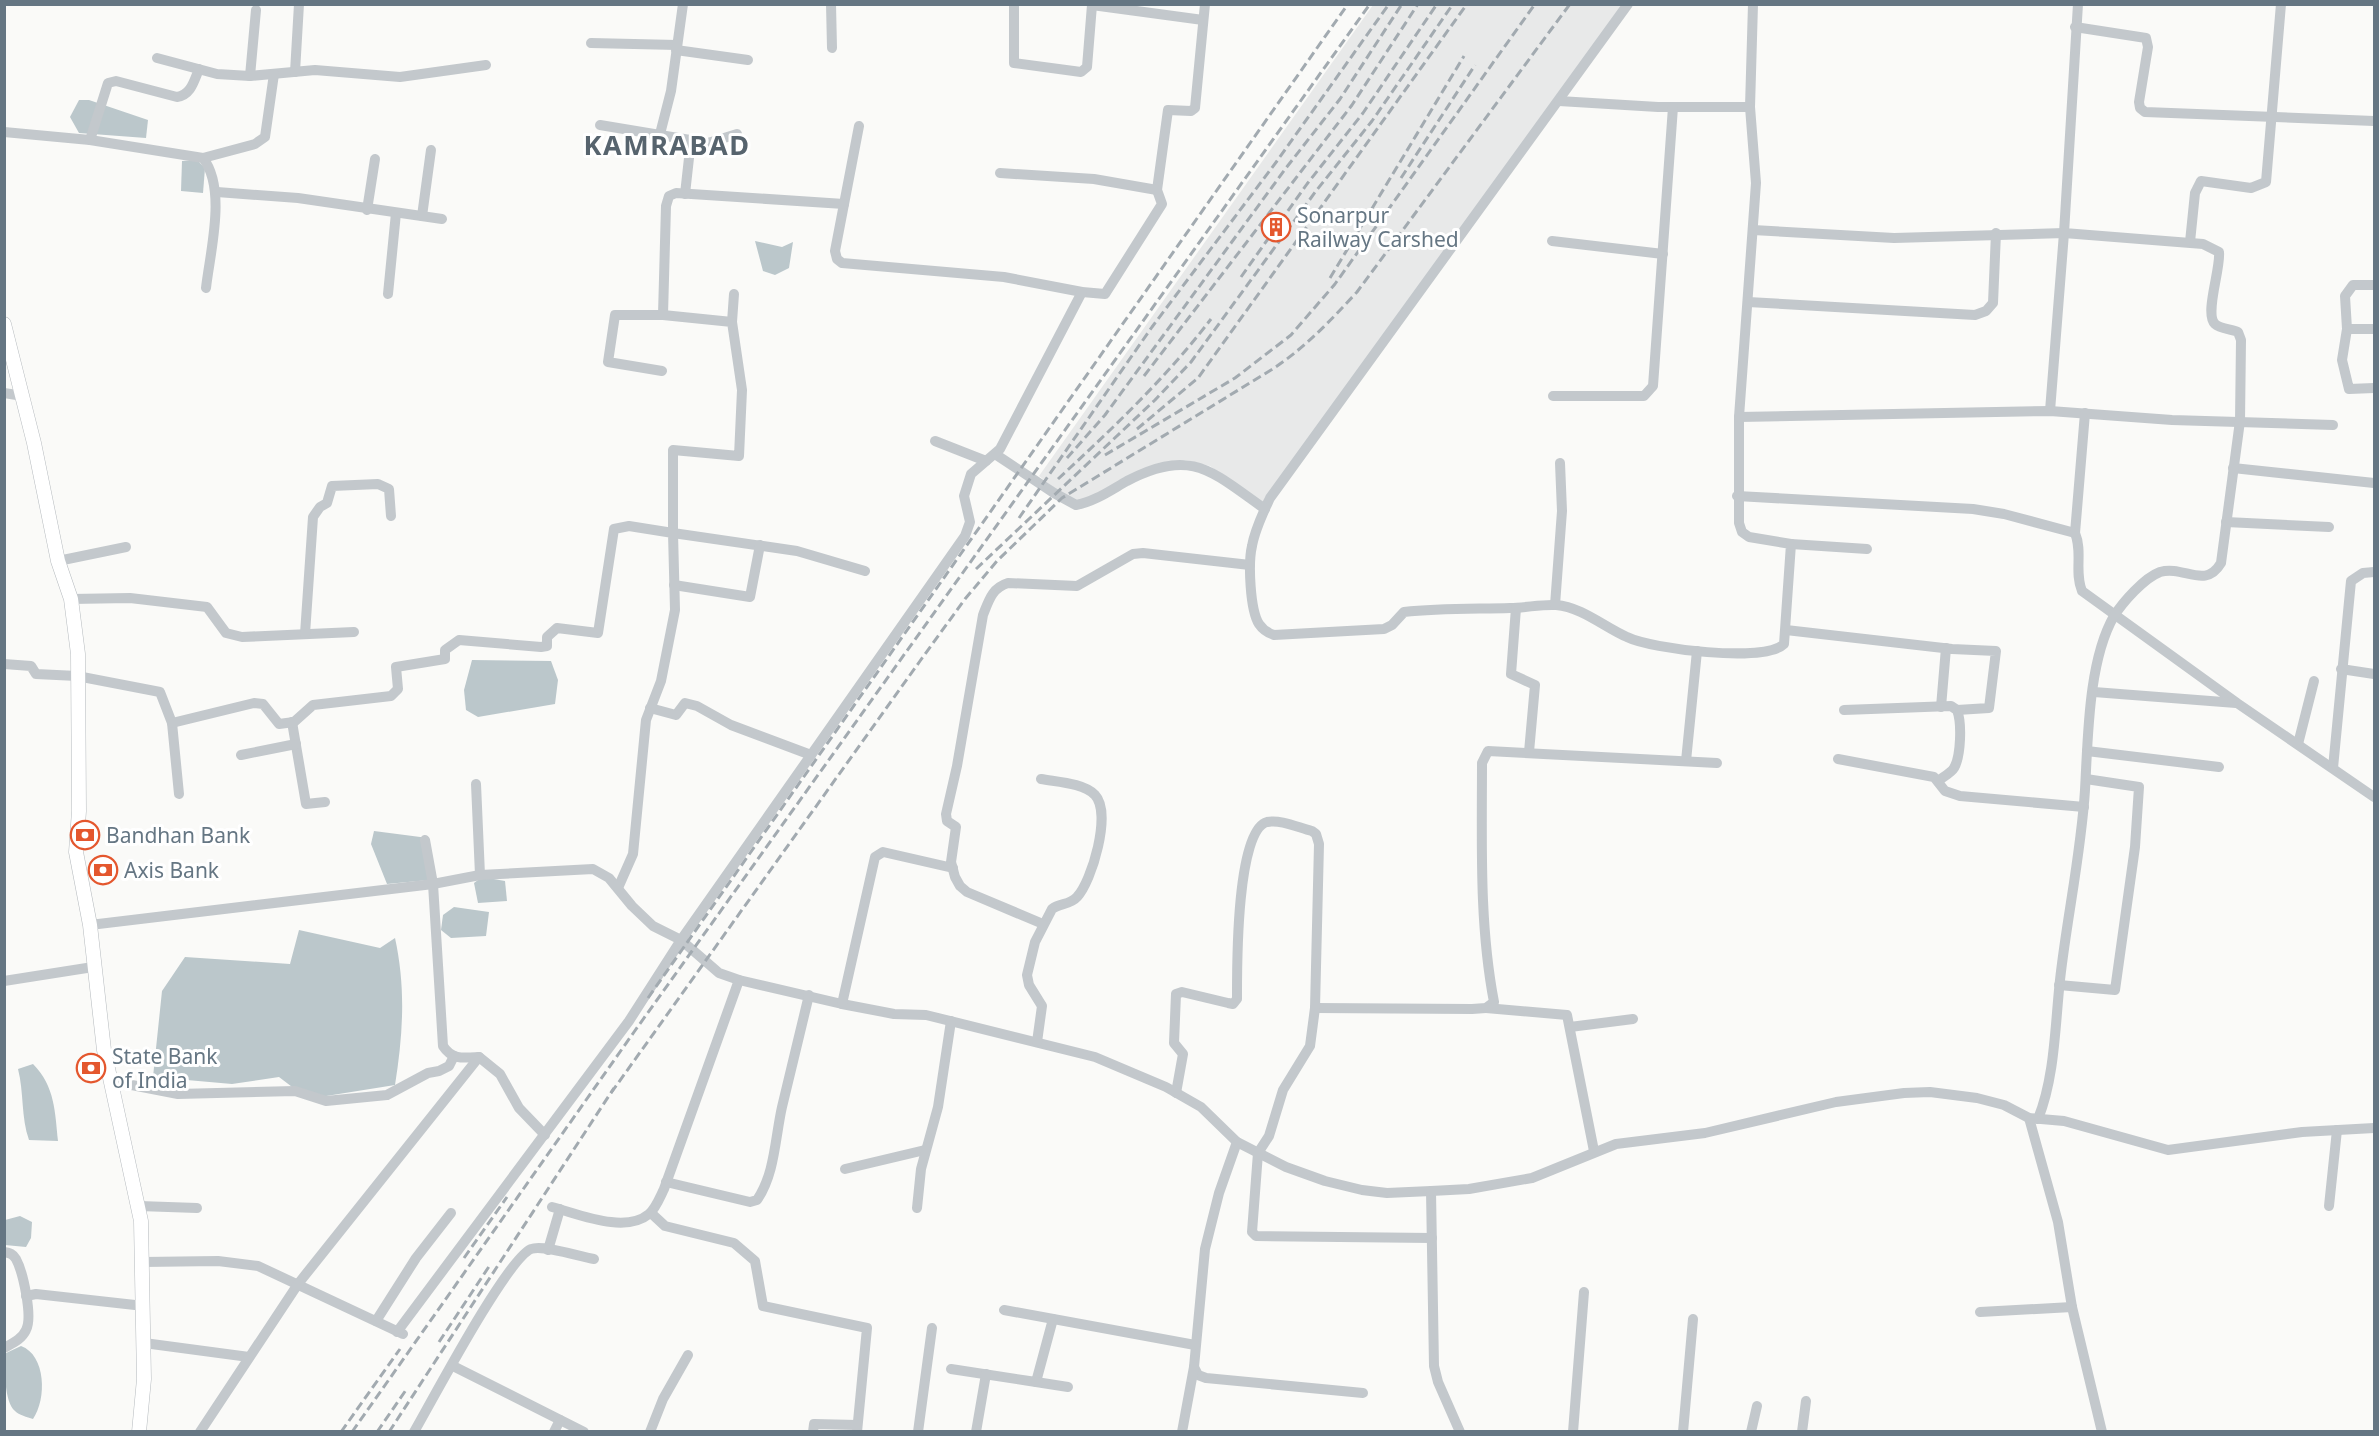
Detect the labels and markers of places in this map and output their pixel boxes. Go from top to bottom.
place label: Sonarpur Railway Carshed [1297,201,1459,253]
building icon: Sonarpur Railway Carshed [1260,211,1292,243]
bank icon: Bandhan Bank [69,819,101,851]
place label: Bandhan Bank [106,821,251,849]
bank icon: Axis Bank [87,854,119,886]
place label: Axis Bank [124,856,220,884]
place label: State Bank of India [112,1042,218,1094]
bank icon: State Bank of India [75,1052,107,1084]

